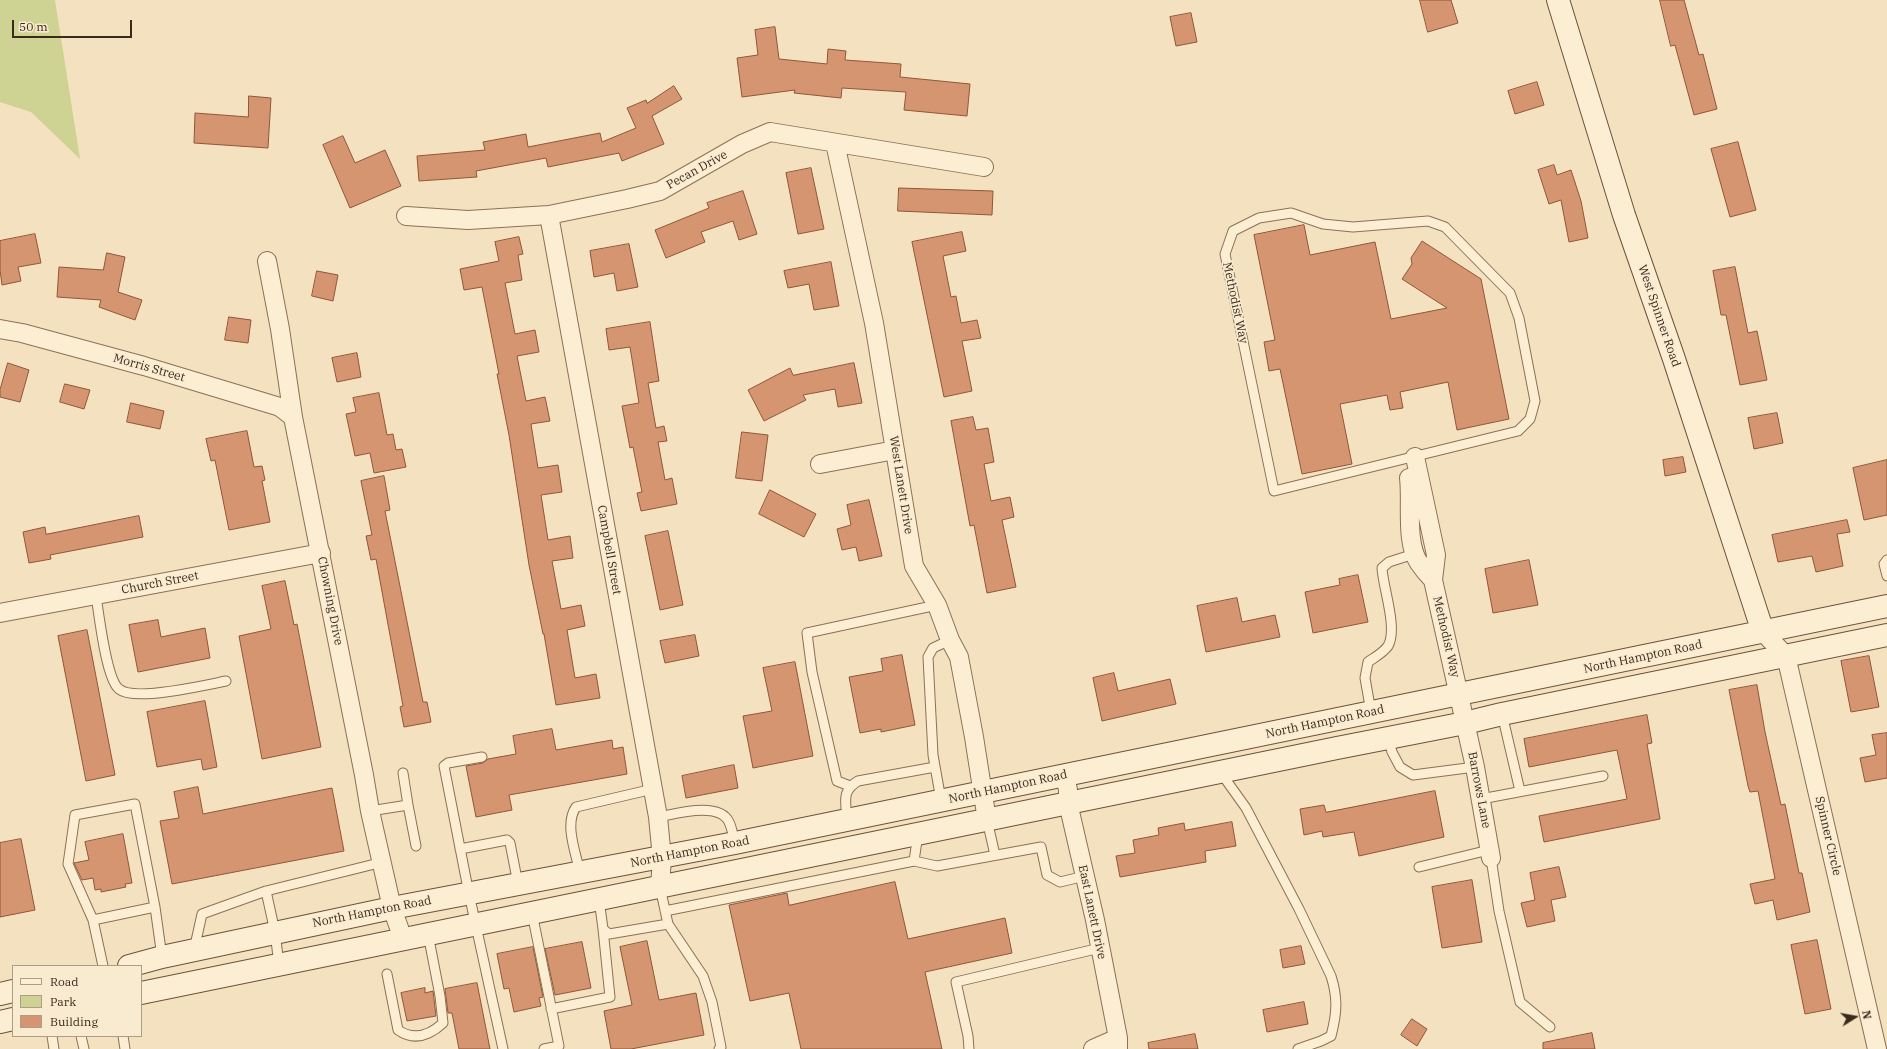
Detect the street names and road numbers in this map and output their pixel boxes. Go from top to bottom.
street label: Pecan Drive [664,147,730,193]
street label: Methodist Way [1219,261,1251,345]
street label: West Spinner Road [1635,263,1683,369]
street label: Morris Street [111,351,187,385]
street label: West Lanett Drive [886,435,916,535]
street label: Campbell Street [594,504,624,596]
street label: Chowning Drive [314,555,346,647]
street label: Church Street [120,568,200,598]
street label: Methodist Way [1430,595,1462,679]
street label: North Hampton Road [1582,637,1704,677]
street label: North Hampton Road [1264,702,1386,742]
street label: Barrows Lane [1465,751,1493,829]
street label: North Hampton Road [947,767,1069,807]
street label: Spinner Circle [1812,795,1844,877]
street label: North Hampton Road [629,833,751,871]
street label: East Lanett Drive [1075,863,1109,961]
street label: North Hampton Road [311,893,433,931]

